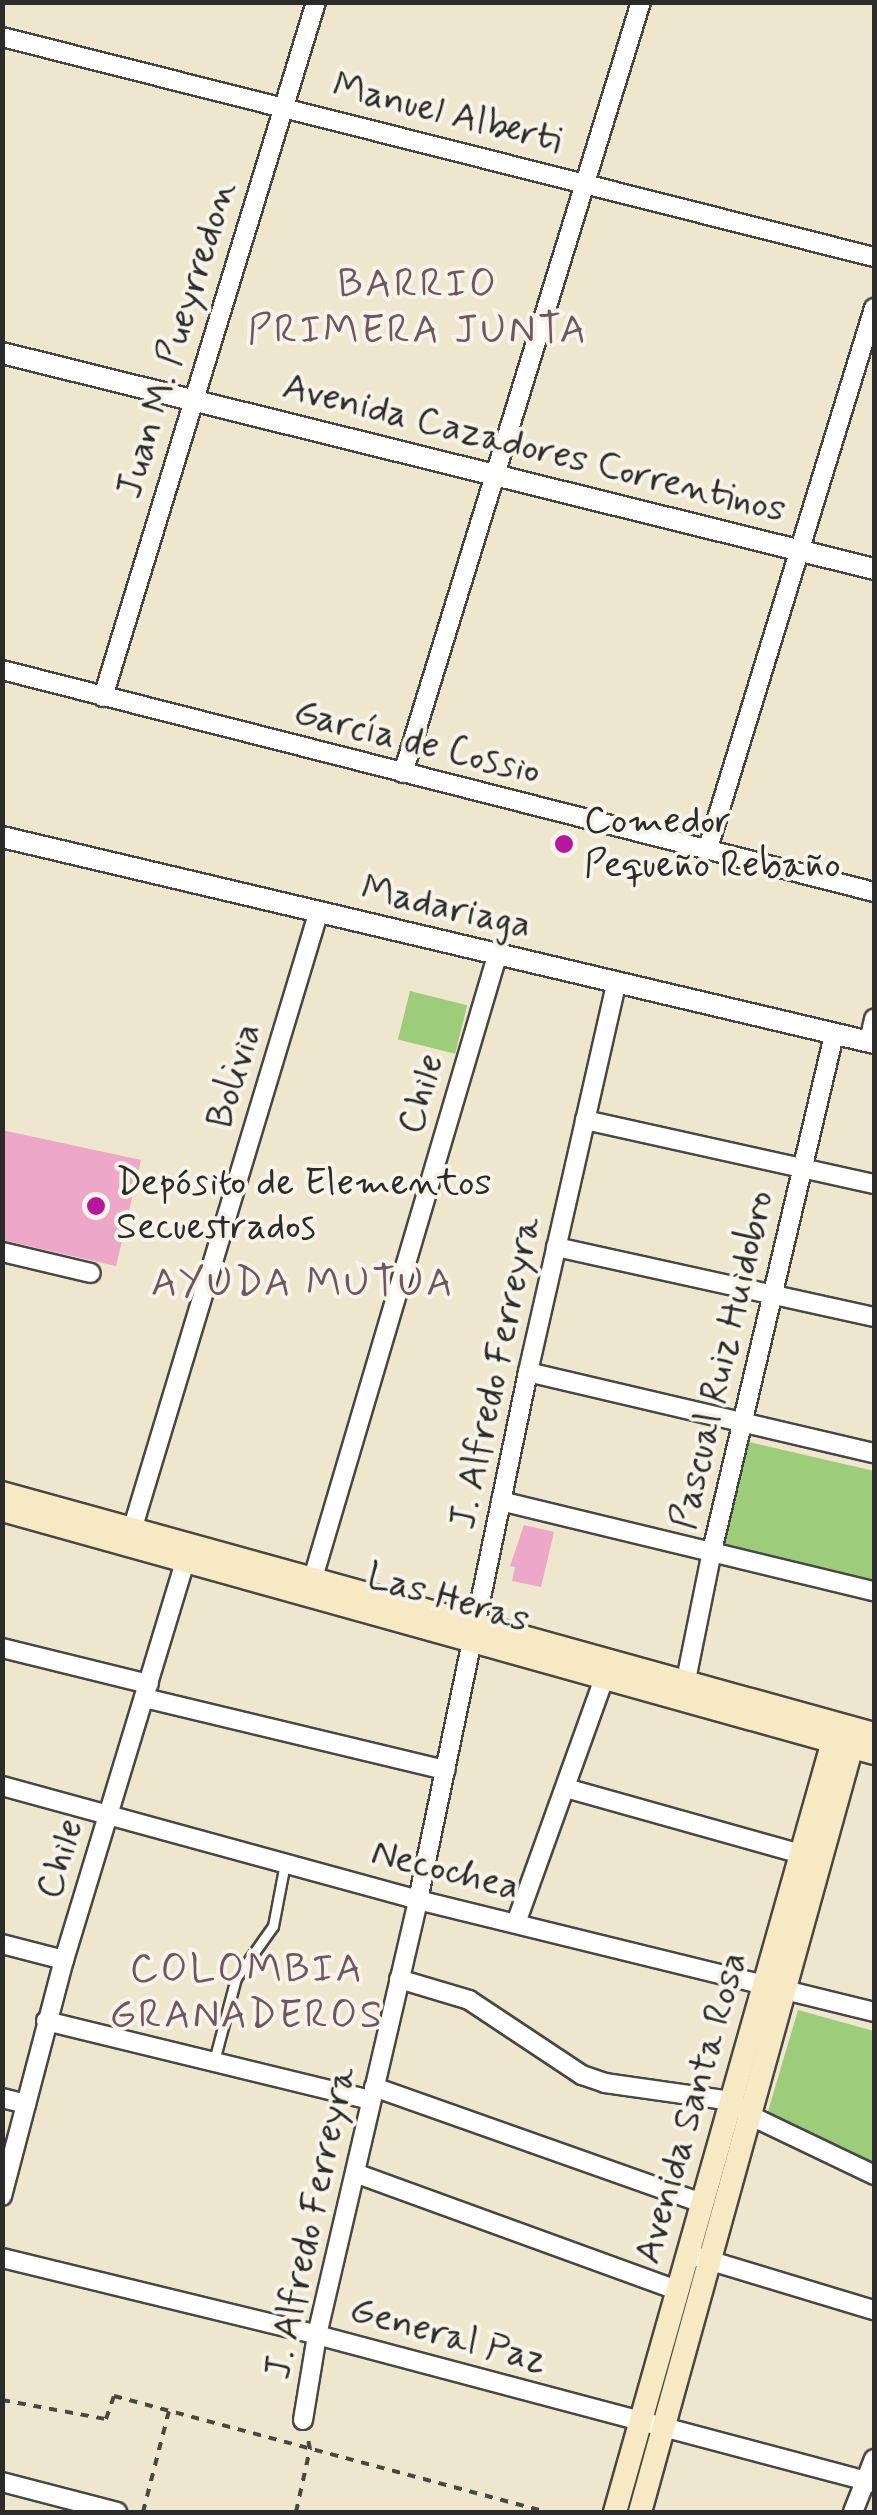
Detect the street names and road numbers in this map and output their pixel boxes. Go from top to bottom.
street label: Manuel Alberti [328,63,566,165]
street label: Juan M. Pueyrredon [107,175,247,505]
street label: Avenida Cazadores Correntinos [282,365,786,533]
street label: García de Cossio [286,690,548,796]
street label: Madariaga [357,866,535,950]
street label: Bolivia [198,1018,272,1134]
street label: Chile [389,1049,455,1139]
street label: Pascual Ruiz Huidobro [662,1187,784,1533]
street label: J. Alfredo Ferreyra [441,1215,551,1531]
street label: Las Heras [364,1555,532,1643]
street label: Chile [27,1813,95,1905]
street label: Necochea [366,1831,524,1911]
street label: Avenida Santa Rosa [626,1948,758,2268]
street label: J. Alfredo Ferreyra [256,2065,366,2381]
street label: General Paz [344,2288,552,2384]

